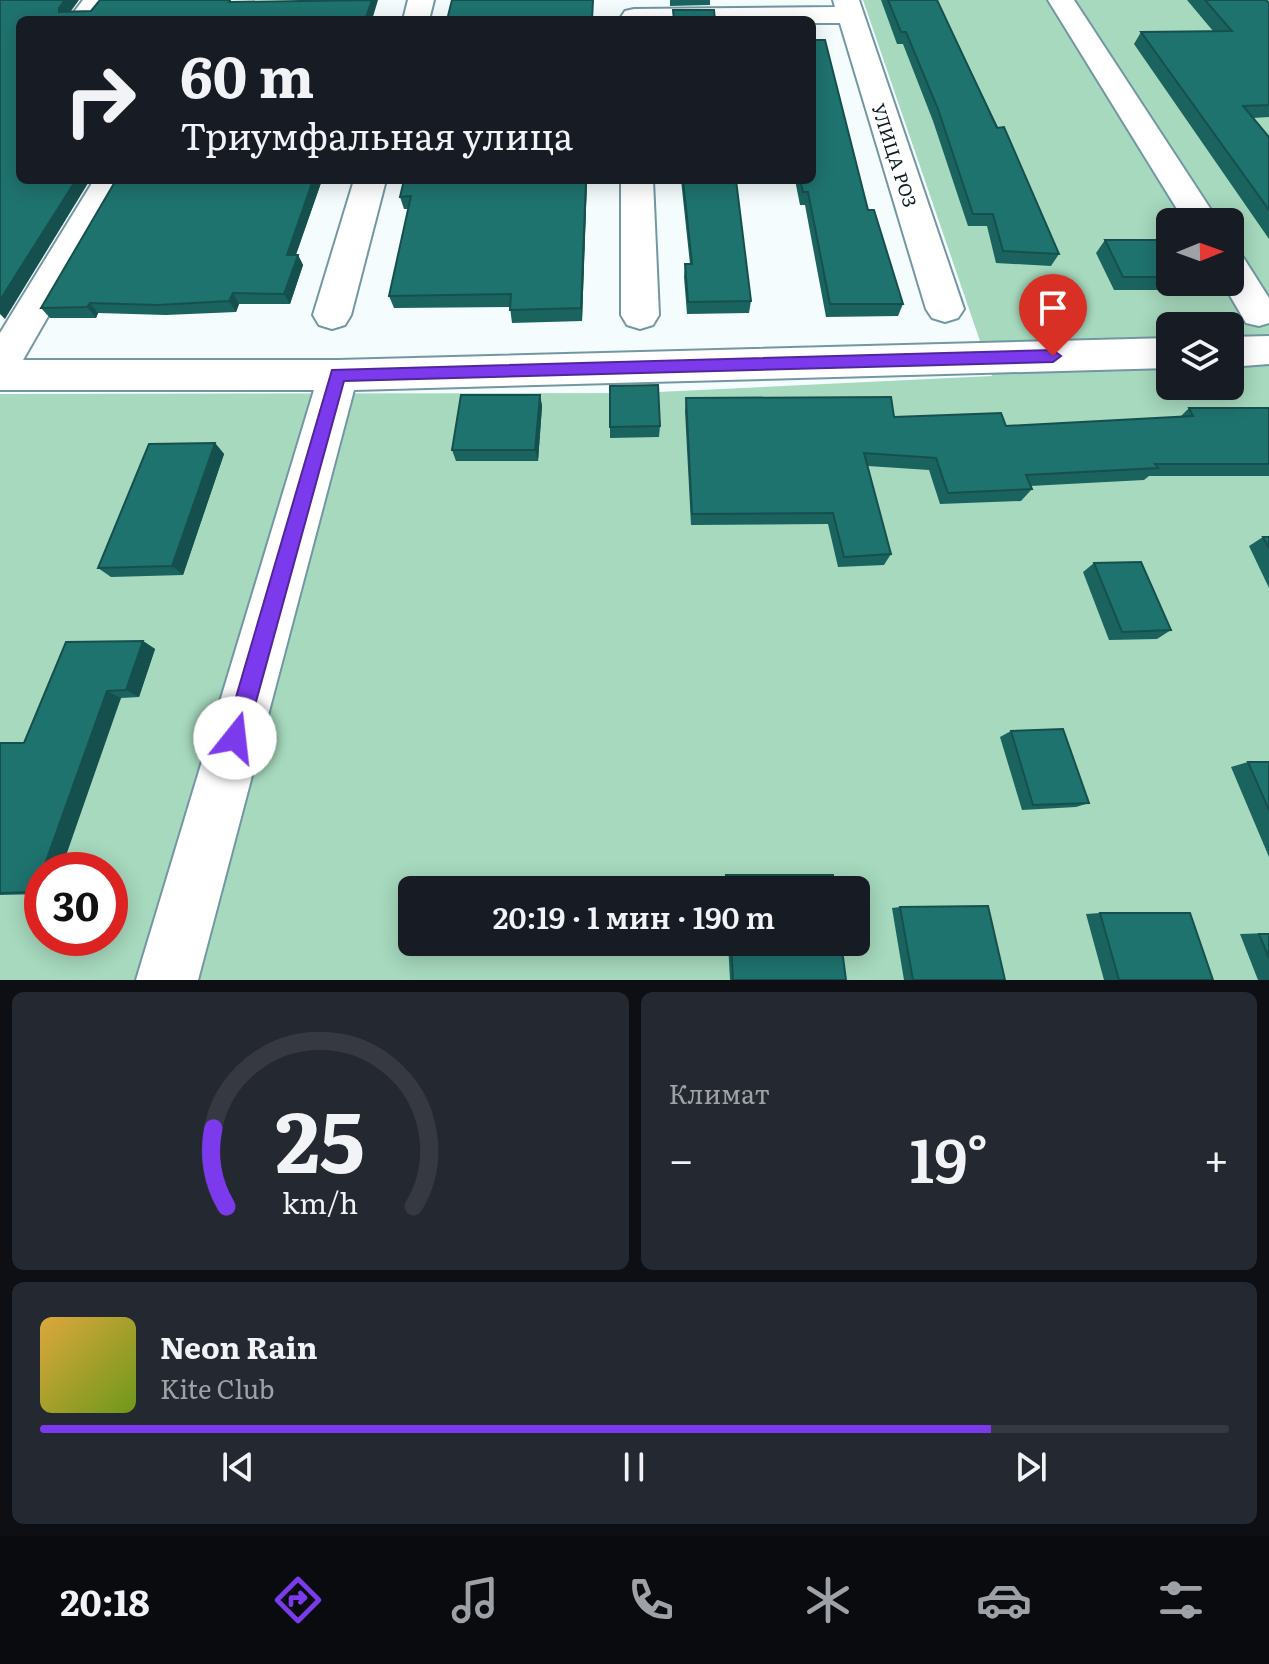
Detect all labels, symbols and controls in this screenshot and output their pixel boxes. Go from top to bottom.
text: 60 m [180,32,314,115]
icon: right [48,48,152,152]
street label: УЛИЦА РОЗ [866,100,924,210]
text: Триумфальная улица [180,108,573,161]
north arrow [1156,208,1244,296]
map controls [1156,208,1244,400]
pin [1019,274,1087,356]
icon: arrive [1031,286,1075,330]
button: layers [1156,312,1244,400]
position arrow [193,696,277,780]
speed limit sign: 30 [24,852,128,956]
text: 20:19 · 1 мин · 190 m [493,894,775,938]
text: Климат [669,1073,770,1112]
text: 25 [275,1075,365,1199]
text: 19° [910,1112,988,1201]
text: − [669,1124,694,1190]
text: + [1203,1124,1229,1190]
text: km/h [282,1180,358,1223]
text: Neon Rain [160,1324,318,1368]
text: Kite Club [160,1368,275,1407]
icon: previous [216,1445,260,1489]
icon: pause [612,1445,656,1489]
icon: next [1009,1445,1053,1489]
icon: directions [270,1572,326,1628]
icon: music [447,1572,503,1628]
icon: phone [623,1572,679,1628]
icon: climate [800,1572,856,1628]
icon: car [976,1572,1032,1628]
icon: filters [1153,1572,1209,1628]
text: 20:18 [60,1574,150,1627]

